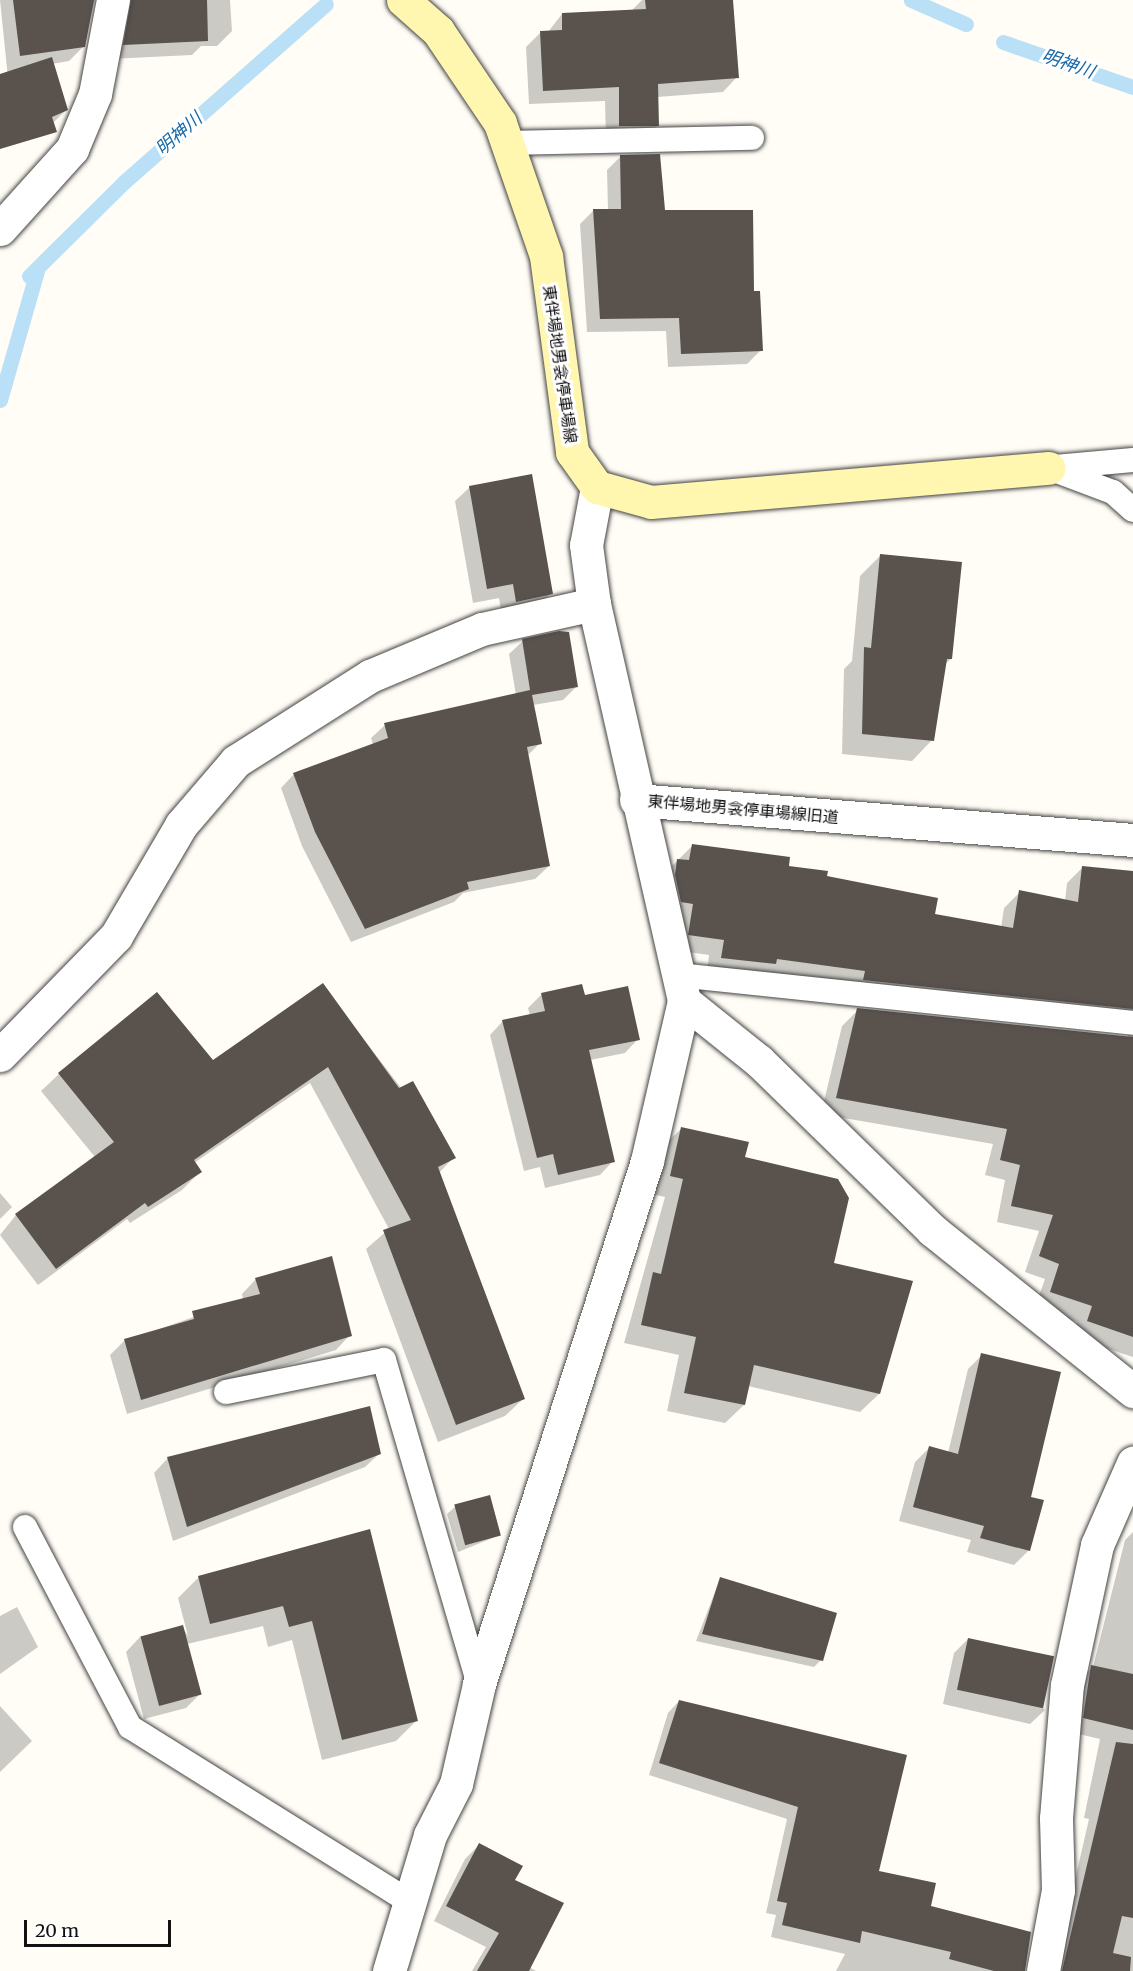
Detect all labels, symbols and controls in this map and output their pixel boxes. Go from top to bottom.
water label: 明神川 [1039,45,1097,83]
water label: 明神川 [152,108,206,160]
street label: 東伴場地男衾停車場線 [539,283,581,445]
street label: 東伴場地男衾停車場線旧道 [647,791,839,827]
scale bar [27,1908,174,1946]
text: 20 m [35,1919,79,1942]

